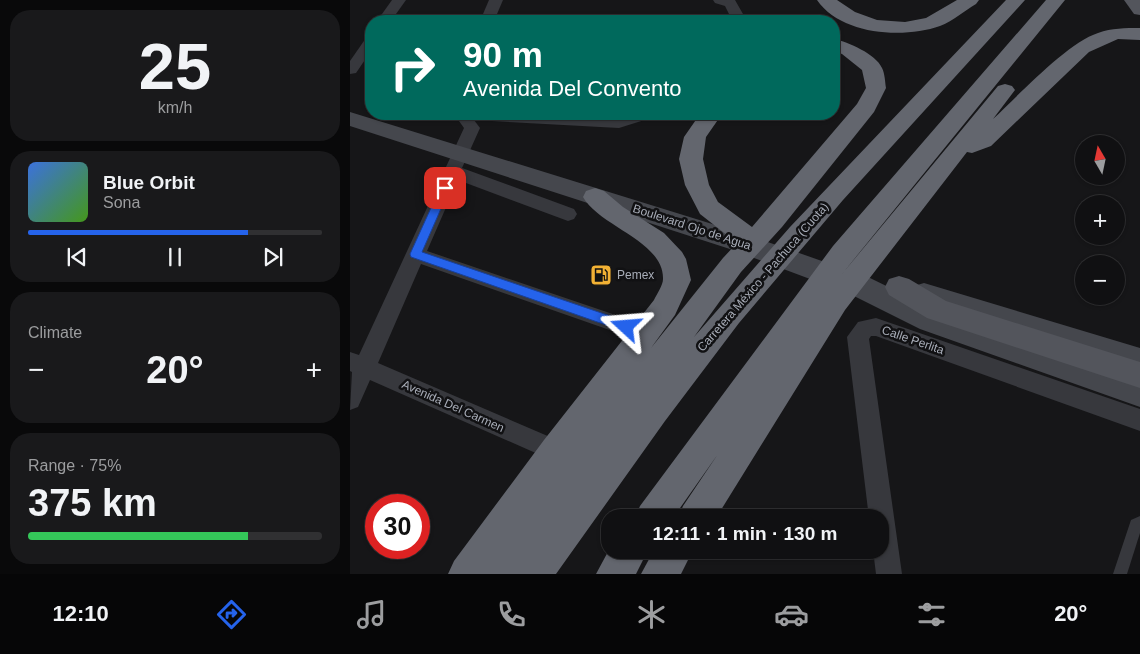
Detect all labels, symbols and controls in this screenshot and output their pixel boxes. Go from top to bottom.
text: 25 [139,30,211,103]
icon: right [380,35,445,100]
text: 90 m [463,35,543,74]
text: Avenida Del Convento [463,76,682,101]
text: km/h [158,99,192,116]
north arrow [1075,135,1125,185]
map controls [1075,135,1125,305]
pin [424,167,466,209]
text: Blue Orbit [103,172,195,193]
icon: arrive [431,174,459,202]
text: Sona [103,194,140,211]
button: + [1075,195,1125,245]
street label: Carretera México - Pachuca (Cuota) [694,200,832,354]
street label: Boulevard Ojo de Agua [631,201,753,253]
icon: previous [63,243,91,271]
icon: pause [161,243,189,271]
icon: next [259,243,287,271]
button: − [1075,255,1125,305]
fuel station icon: Pemex [589,263,613,287]
place label: Pemex [617,268,654,282]
position arrow [599,300,651,352]
street label: Calle Perlita [880,323,946,357]
text: Climate [28,324,82,341]
text: 20° [146,349,204,391]
text: − [28,354,44,385]
text: + [306,354,322,385]
street label: Avenida Del Carmen [400,377,506,435]
text: Range · 75% [28,457,121,474]
text: 375 km [28,482,157,524]
speed limit sign: 30 [365,494,430,559]
text: 12:11 · 1 min · 130 m [653,523,837,544]
icon: directions [214,597,249,632]
icon: music [354,597,389,632]
icon: phone [494,597,529,632]
icon: climate [634,597,669,632]
icon: car [774,597,809,632]
icon: filters [914,597,949,632]
text: 12:10 [53,601,109,626]
text: 20° [1054,601,1087,626]

